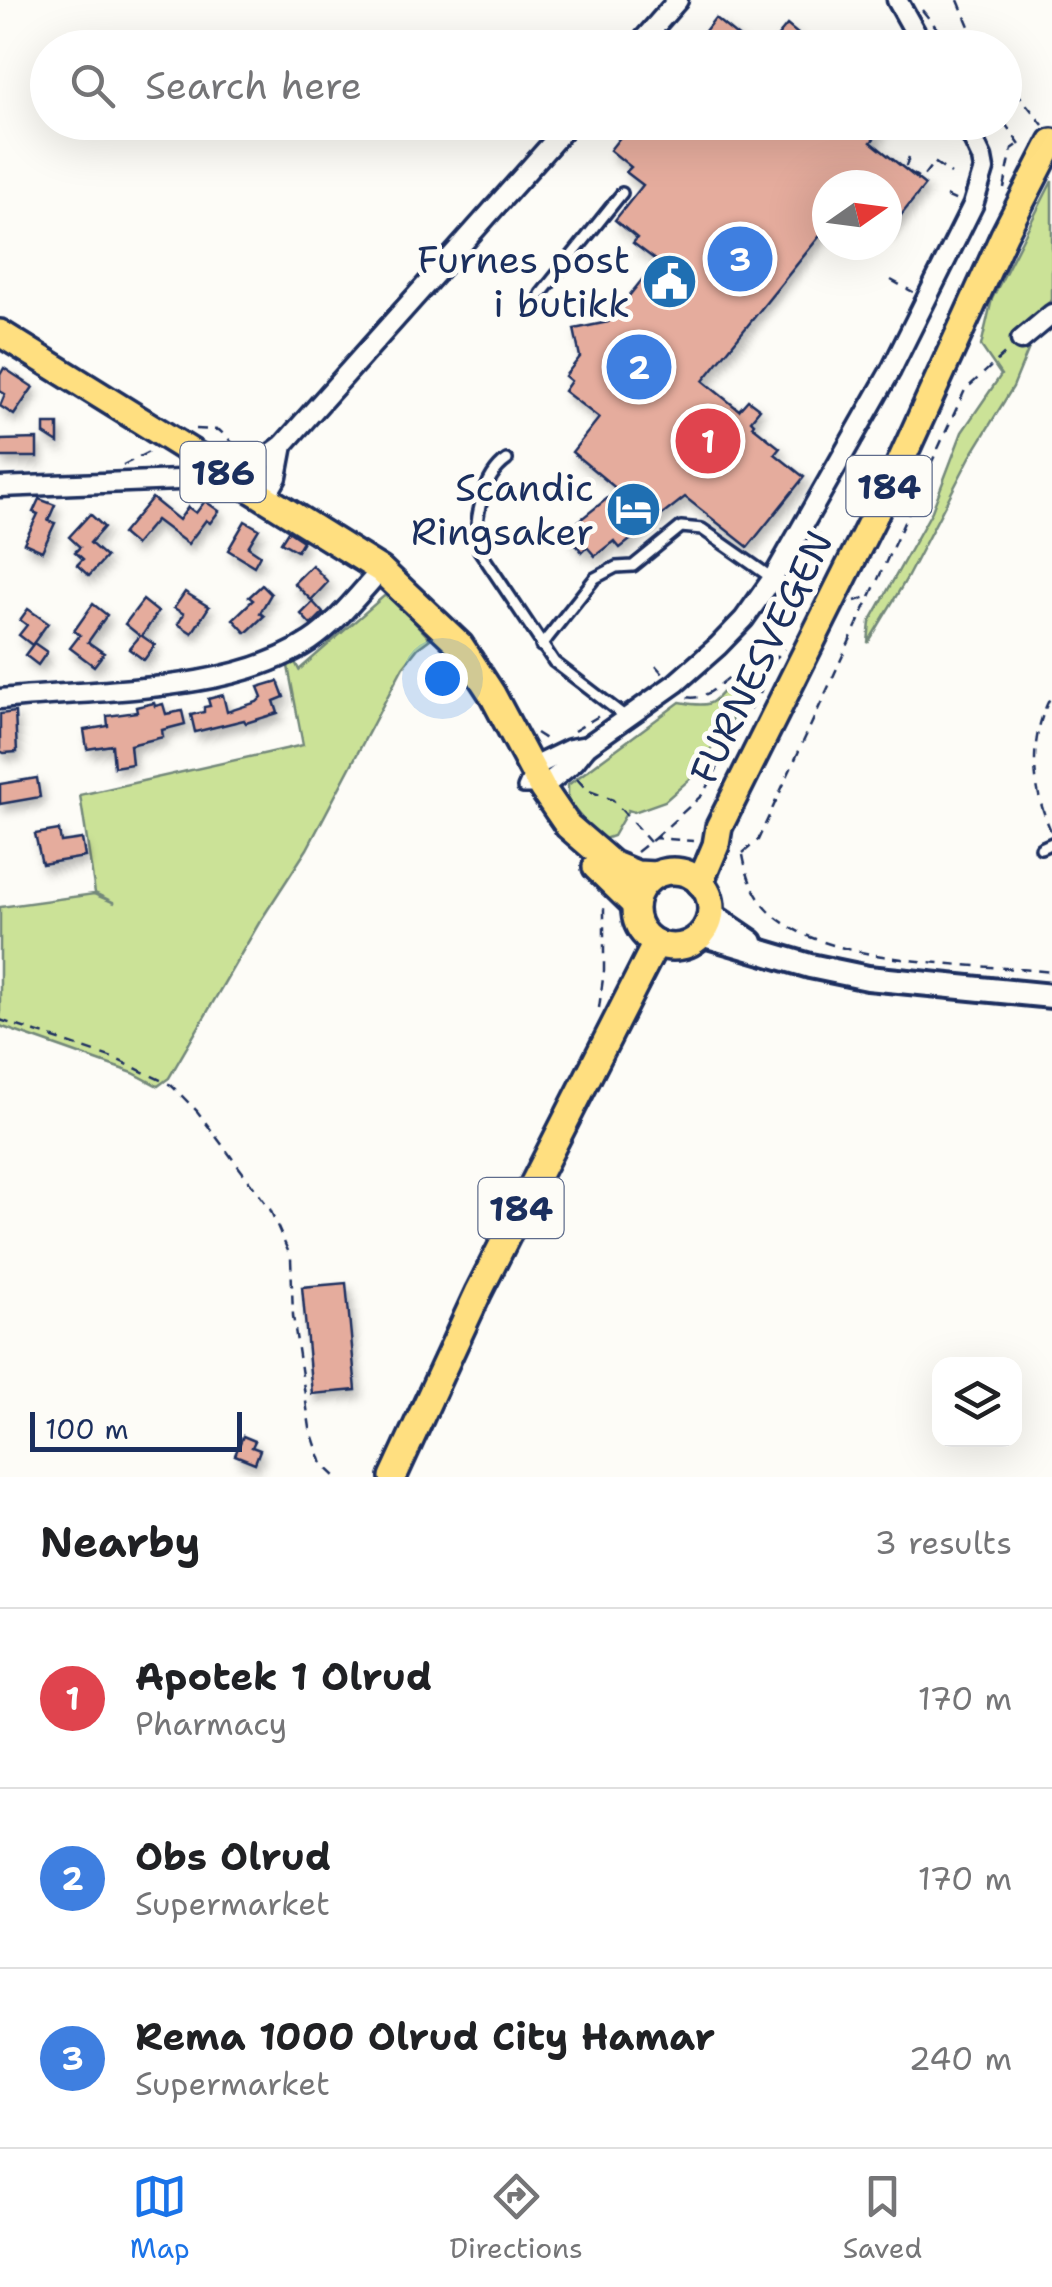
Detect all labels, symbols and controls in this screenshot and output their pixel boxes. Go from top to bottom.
search box [30,30,1022,140]
icon: search [65,58,120,113]
text: Search here [145,60,362,111]
north arrow [812,170,902,260]
pin: 3 [708,222,772,296]
place label: Furnes post i butikk [417,234,630,329]
public building icon: Furnes post i butikk [639,251,699,311]
pin: 2 [606,330,672,404]
pin: 1 [676,404,740,478]
road number: 186 [180,442,266,502]
road number: 184 [846,456,932,516]
place label: Scandic Ringsaker [411,462,594,557]
hotel icon: Scandic Ringsaker [603,479,663,539]
street label: FURNESVEGEN [678,522,844,792]
your location [417,653,468,704]
road number: 184 [478,1178,564,1238]
map controls [932,1357,1022,1447]
button: layers [932,1357,1022,1447]
scale bar [30,1407,242,1452]
text: 100 m [45,1410,129,1448]
text: Nearby [40,1514,200,1570]
text: 3 results [875,1521,1012,1564]
text: Apotek 1 Olrud [135,1651,432,1702]
text: 1 [65,1677,80,1720]
text: 170 m [918,1677,1012,1720]
text: Pharmacy [135,1702,287,1745]
text: Obs Olrud [135,1831,331,1882]
text: 2 [61,1857,84,1900]
text: 170 m [918,1857,1012,1900]
text: Supermarket [135,1882,330,1925]
text: Rema 1000 Olrud City Hamar [135,2011,715,2062]
text: 3 [61,2037,84,2080]
text: 240 m [909,2037,1012,2080]
text: Supermarket [135,2062,330,2105]
tab: Map [130,2169,190,2267]
tab: Directions [449,2169,583,2267]
tab: Saved [843,2169,922,2267]

